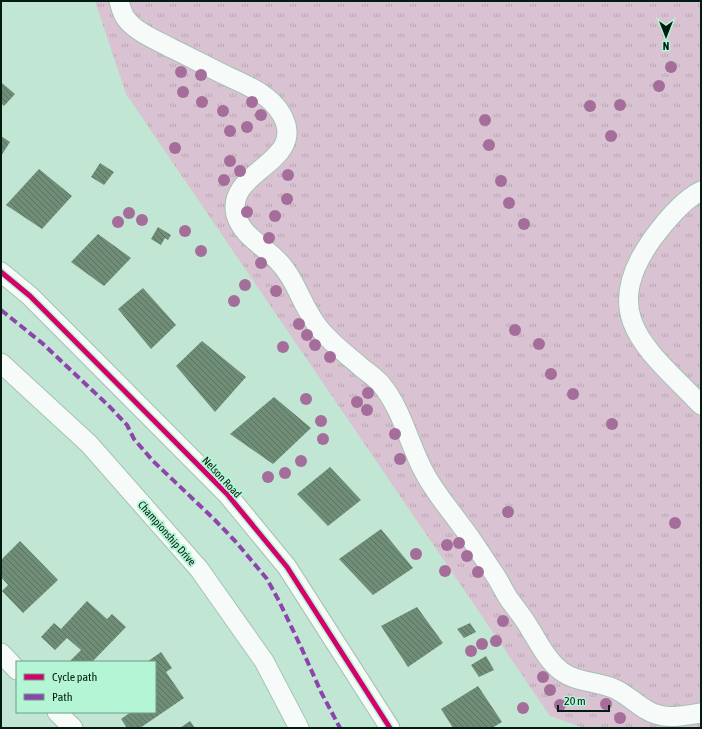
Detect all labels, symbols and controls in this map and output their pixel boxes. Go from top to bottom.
north arrow [646,16,686,56]
text: N [663,40,669,52]
street label: Nelson Road [200,454,244,500]
street label: Championship Drive [136,498,198,568]
legend [16,661,156,713]
text: Cycle path [52,670,97,684]
scale bar [558,687,609,713]
text: Path [52,690,73,704]
text: 20 m [564,694,586,708]

